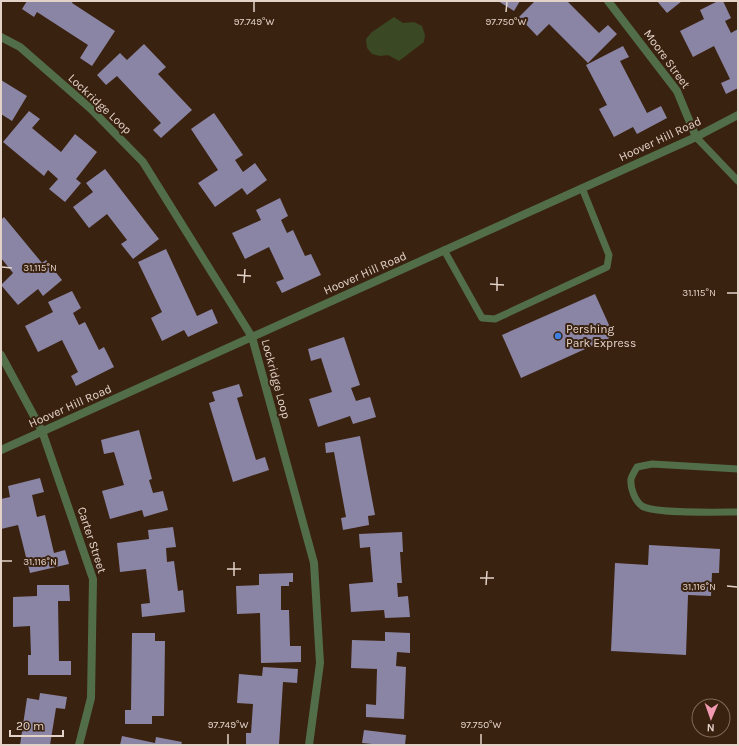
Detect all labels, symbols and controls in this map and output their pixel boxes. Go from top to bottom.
text: 97.749°W [234,16,274,28]
text: 97.750°W [486,16,527,28]
street label: Moore Street [641,27,693,92]
street label: Lockridge Loop [65,71,135,137]
street label: Hoover Hill Road [617,114,703,164]
street label: Hoover Hill Road [321,248,409,298]
text: 31.115°N [23,262,57,274]
text: 31.115°N [682,287,716,299]
place label: Pershing Park Express [566,322,636,350]
marker: Pershing Park Express [553,331,563,341]
street label: Lockridge Loop [259,338,293,420]
street label: Hoover Hill Road [26,381,114,431]
street label: Carter Street [75,505,109,575]
text: 31.116°N [23,556,57,568]
text: 31.116°N [682,581,716,593]
north arrow [691,698,731,738]
scale bar [10,712,63,738]
text: 20 m [16,719,44,733]
text: 97.749°W [208,719,248,731]
text: 97.750°W [461,719,502,731]
text: N [706,721,715,734]

